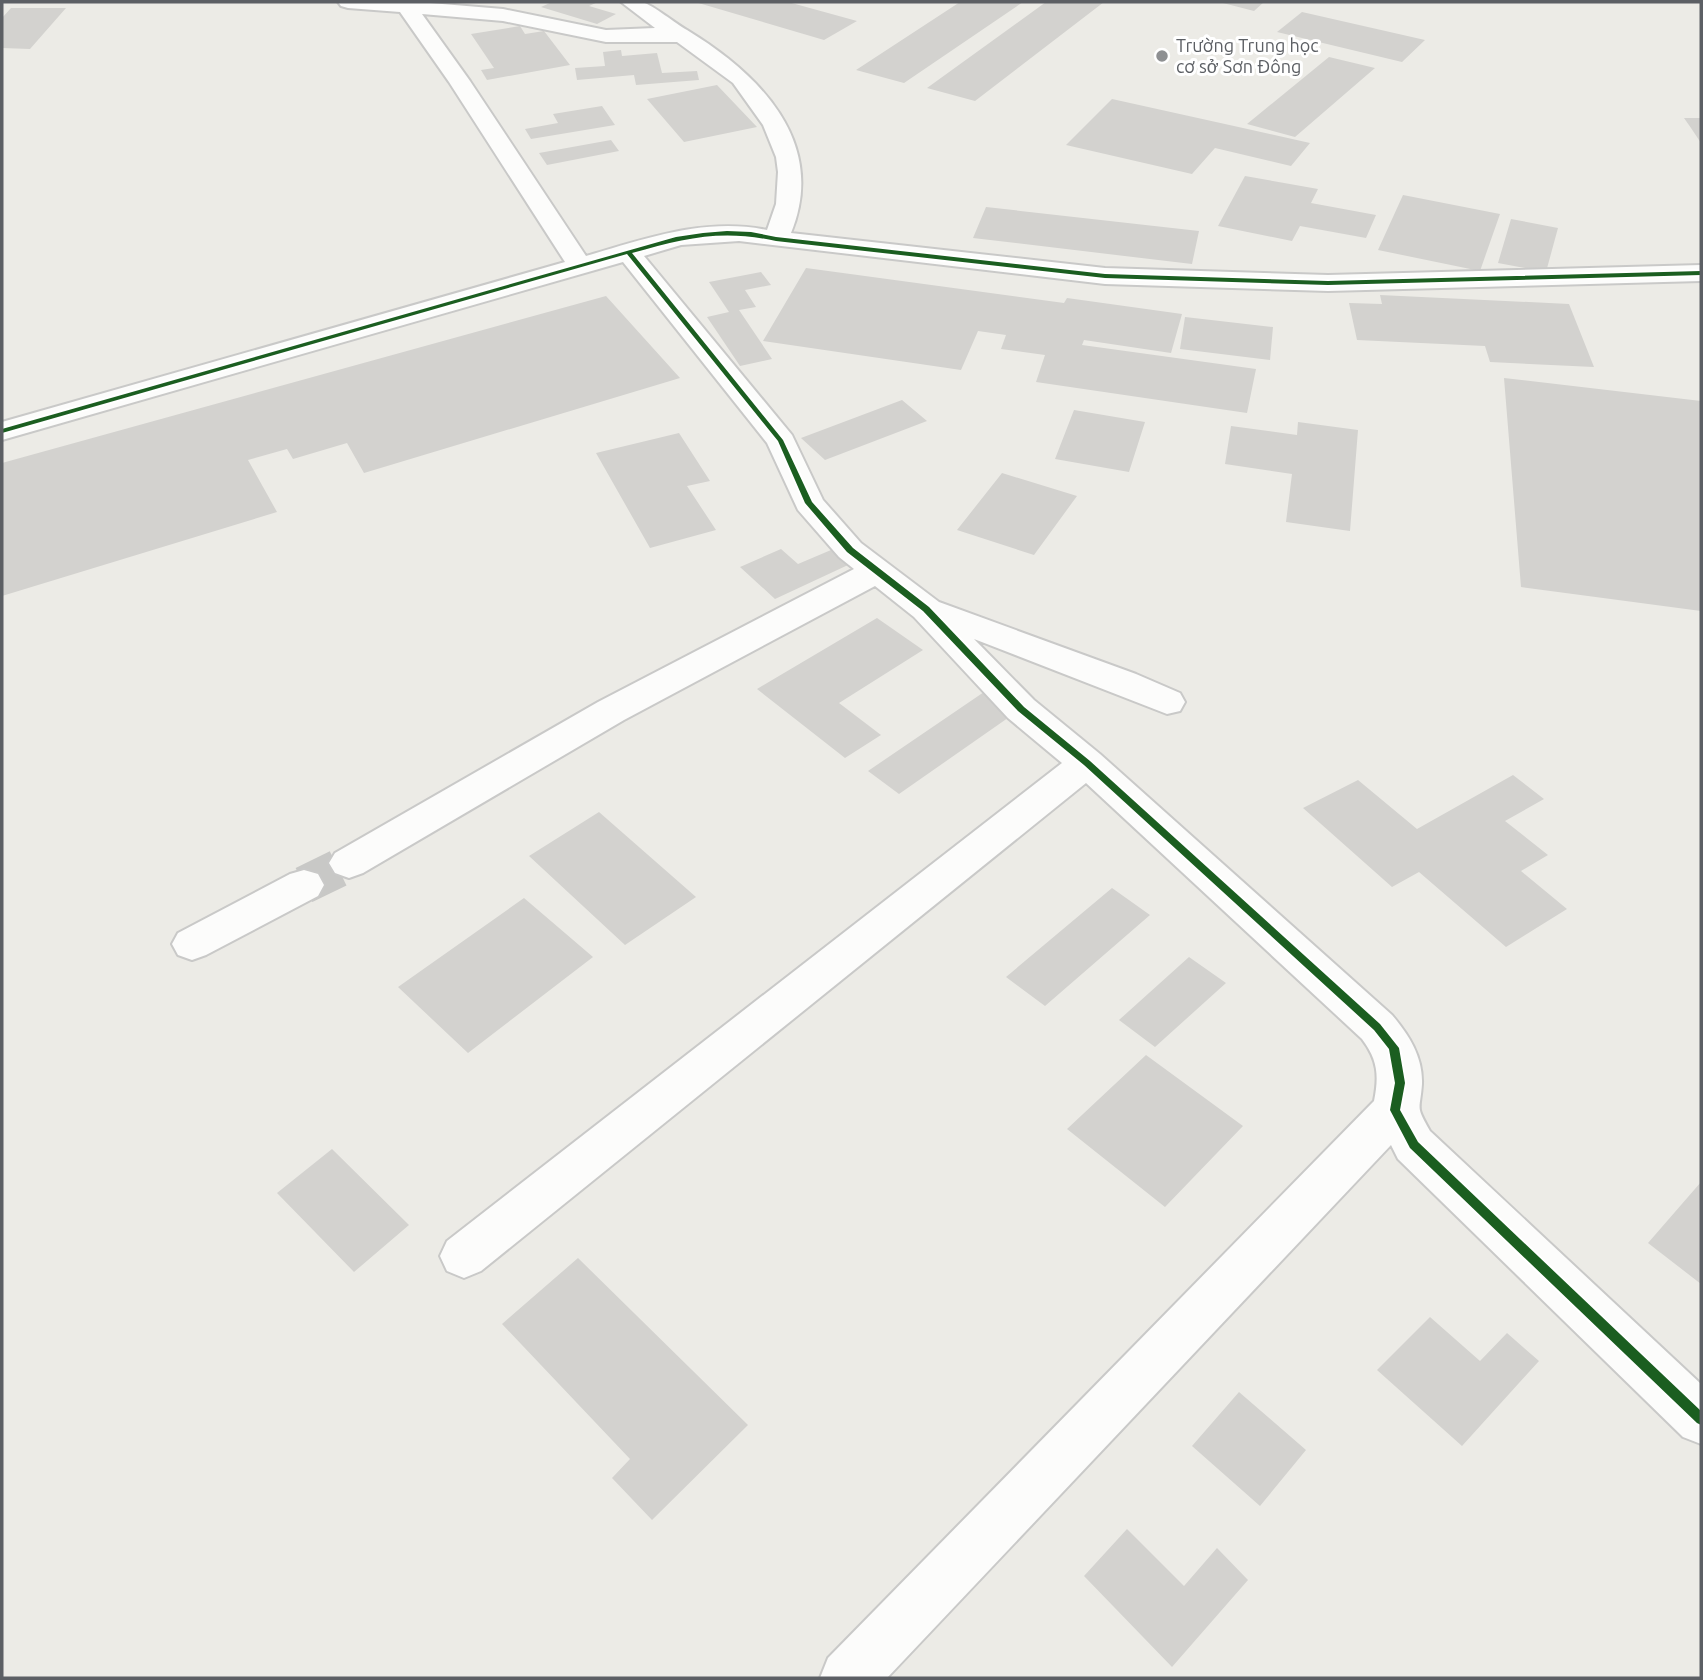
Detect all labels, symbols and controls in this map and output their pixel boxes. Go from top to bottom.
place label: Trường Trung học cơ sở Sơn Đông [1176,35,1319,76]
marker: Trường Trung học cơ sở Sơn Đông [1154,48,1170,64]

